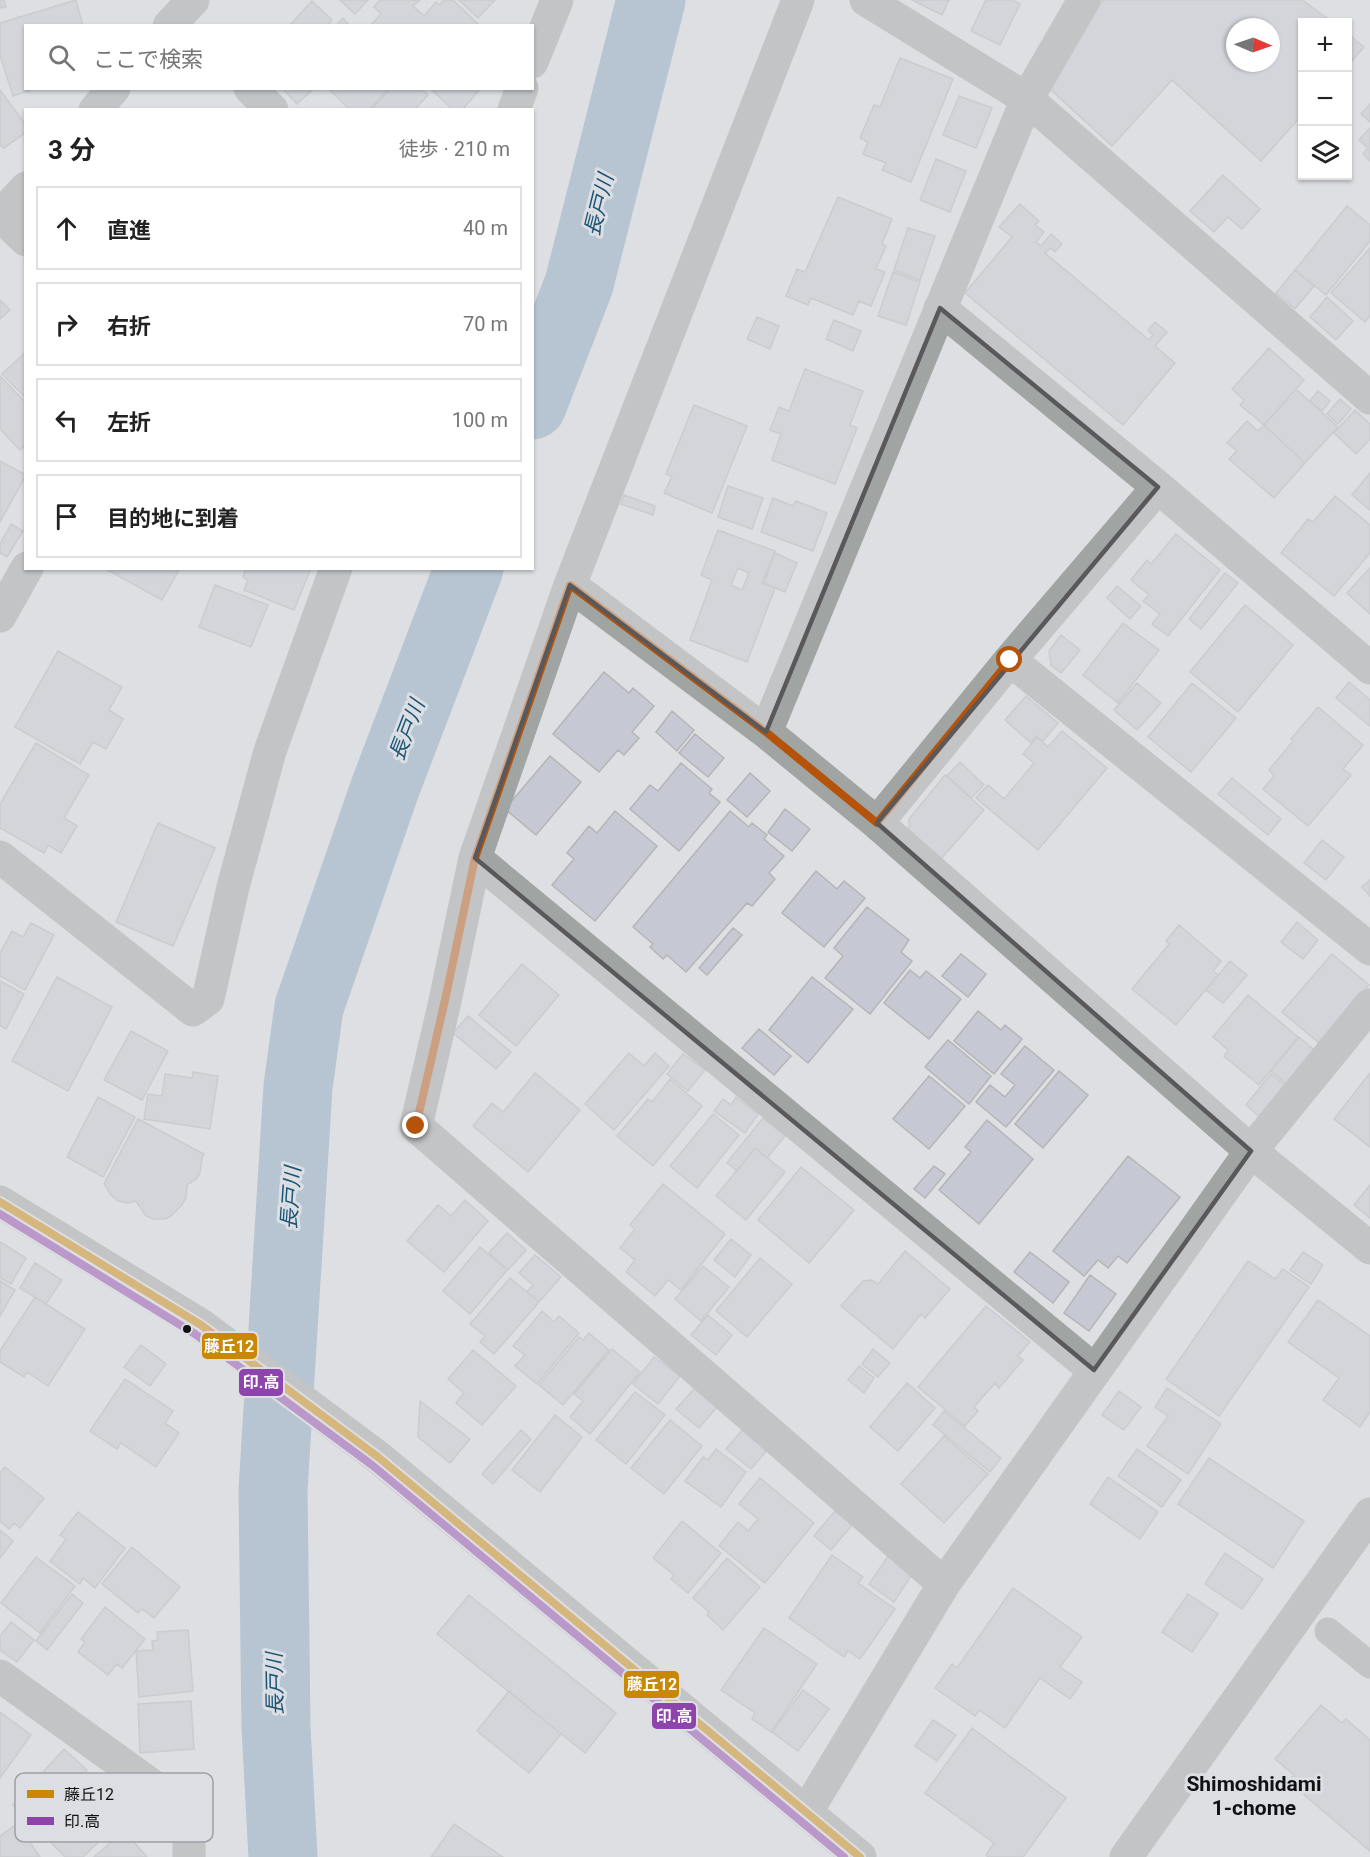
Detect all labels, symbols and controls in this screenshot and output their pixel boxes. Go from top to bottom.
north arrow [1226,18,1280,72]
map controls [1298,18,1352,180]
button: + [1298,18,1352,72]
search box [24,24,534,90]
icon: search [45,41,78,74]
text: ここで検索 [93,47,203,72]
button: − [1298,72,1352,126]
button: layers [1298,126,1352,180]
text: 3 分 [48,135,95,165]
text: 徒歩 · 210 m [399,137,510,161]
water label: 長戸川 [580,170,619,238]
icon: ahead [50,212,83,245]
text: 40 m [463,216,508,240]
text: 直進 [107,218,151,243]
icon: right [50,308,83,341]
text: 70 m [463,312,508,336]
text: 右折 [107,314,151,339]
icon: left [50,404,83,437]
text: 100 m [452,408,508,432]
text: 左折 [107,410,151,435]
icon: arrive [50,500,83,533]
text: 目的地に到着 [107,506,239,531]
route start [996,646,1022,672]
water label: 長戸川 [385,694,430,764]
route end [402,1112,428,1138]
water label: 長戸川 [277,1164,305,1230]
unlabelled marker [181,1323,193,1335]
line badge: 藤丘12 [201,1332,258,1360]
text: 藤丘12 [204,1337,254,1356]
line badge: 印.高 [238,1368,284,1397]
text: 印.高 [243,1373,279,1392]
water label: 長戸川 [262,1650,288,1716]
line badge: 藤丘12 [623,1670,680,1699]
text: 藤丘12 [627,1675,677,1694]
line badge: 印.高 [651,1702,697,1730]
text: 印.高 [656,1707,692,1726]
district label: Shimoshidami 1-chome [1186,1772,1322,1820]
legend [15,1773,213,1842]
text: 藤丘12 [64,1785,114,1804]
text: 印.高 [64,1812,100,1831]

